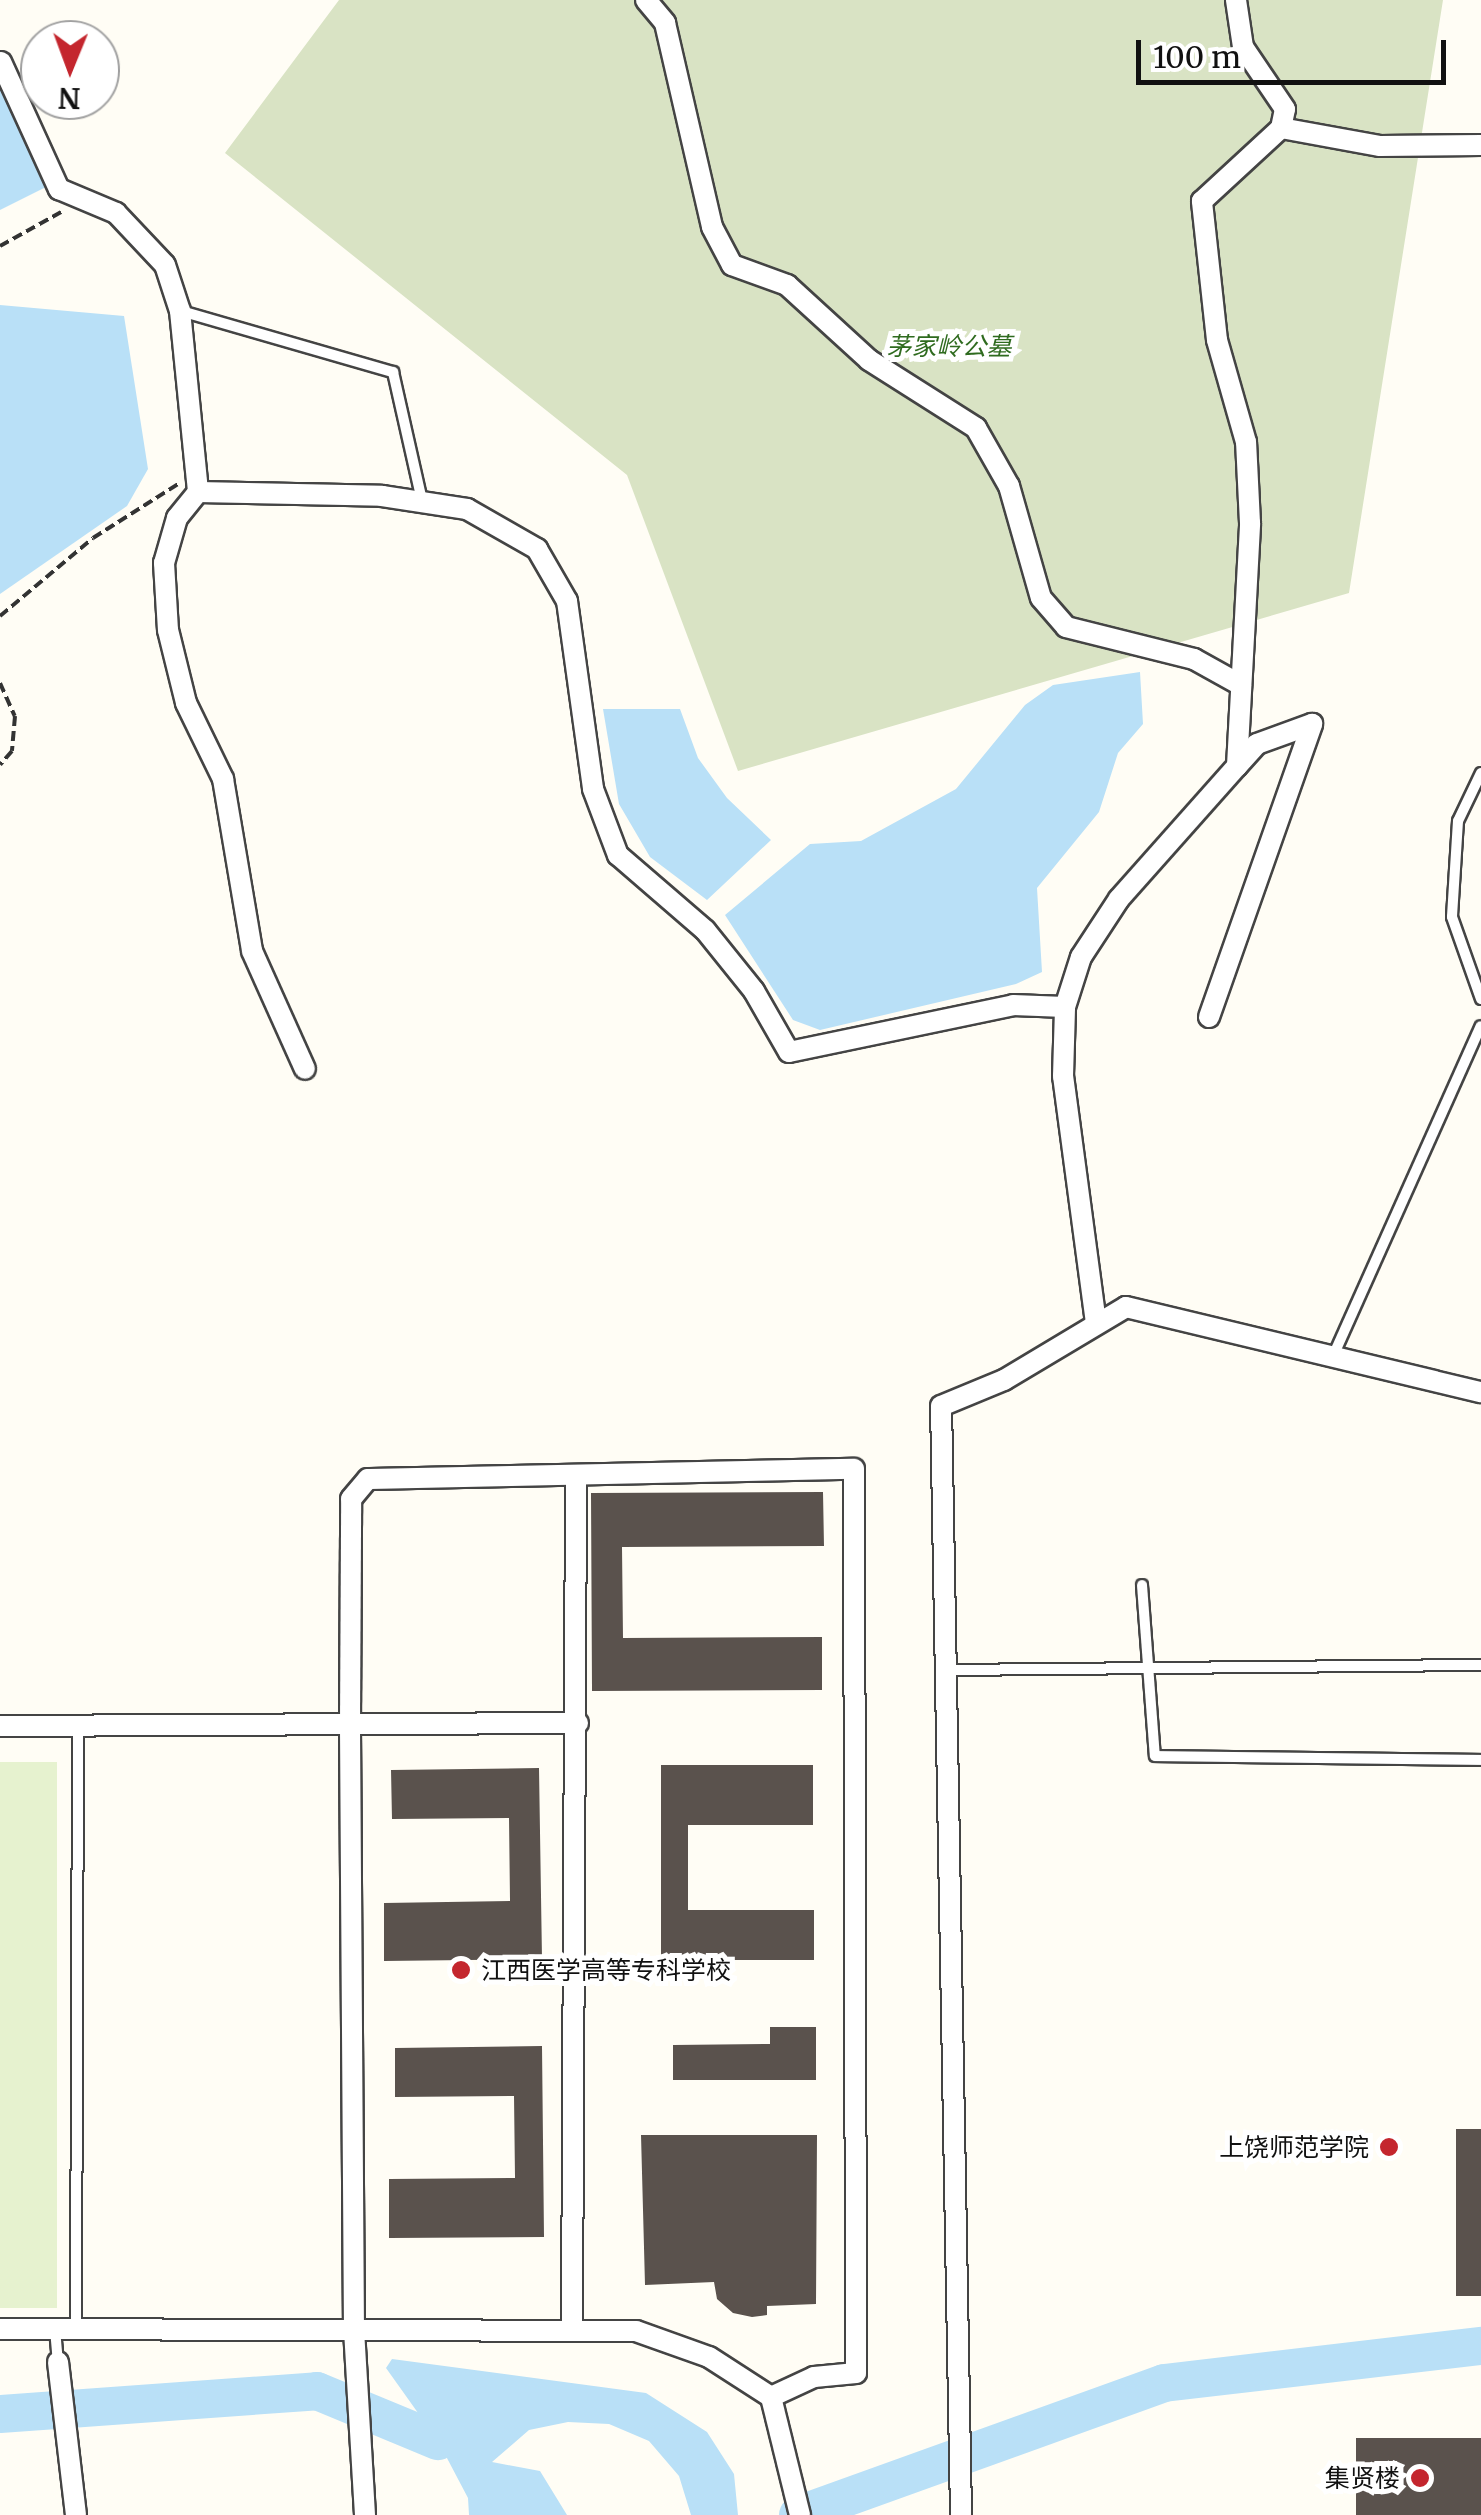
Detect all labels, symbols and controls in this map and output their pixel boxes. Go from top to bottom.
north arrow [20,20,120,120]
scale bar [1141,20,1451,82]
text: 100 m [1153,38,1241,76]
text: N [58,80,81,116]
park label: 茅家岭公墓 [887,331,1011,361]
place label: 江西医学高等专科学校 [481,1955,731,1985]
marker: 江西医学高等专科学校 [450,1959,472,1981]
place label: 上饶师范学院 [1219,2132,1369,2162]
marker: 上饶师范学院 [1378,2136,1400,2158]
place label: 集贤楼 [1325,2463,1400,2493]
marker: 集贤楼 [1409,2467,1431,2489]

